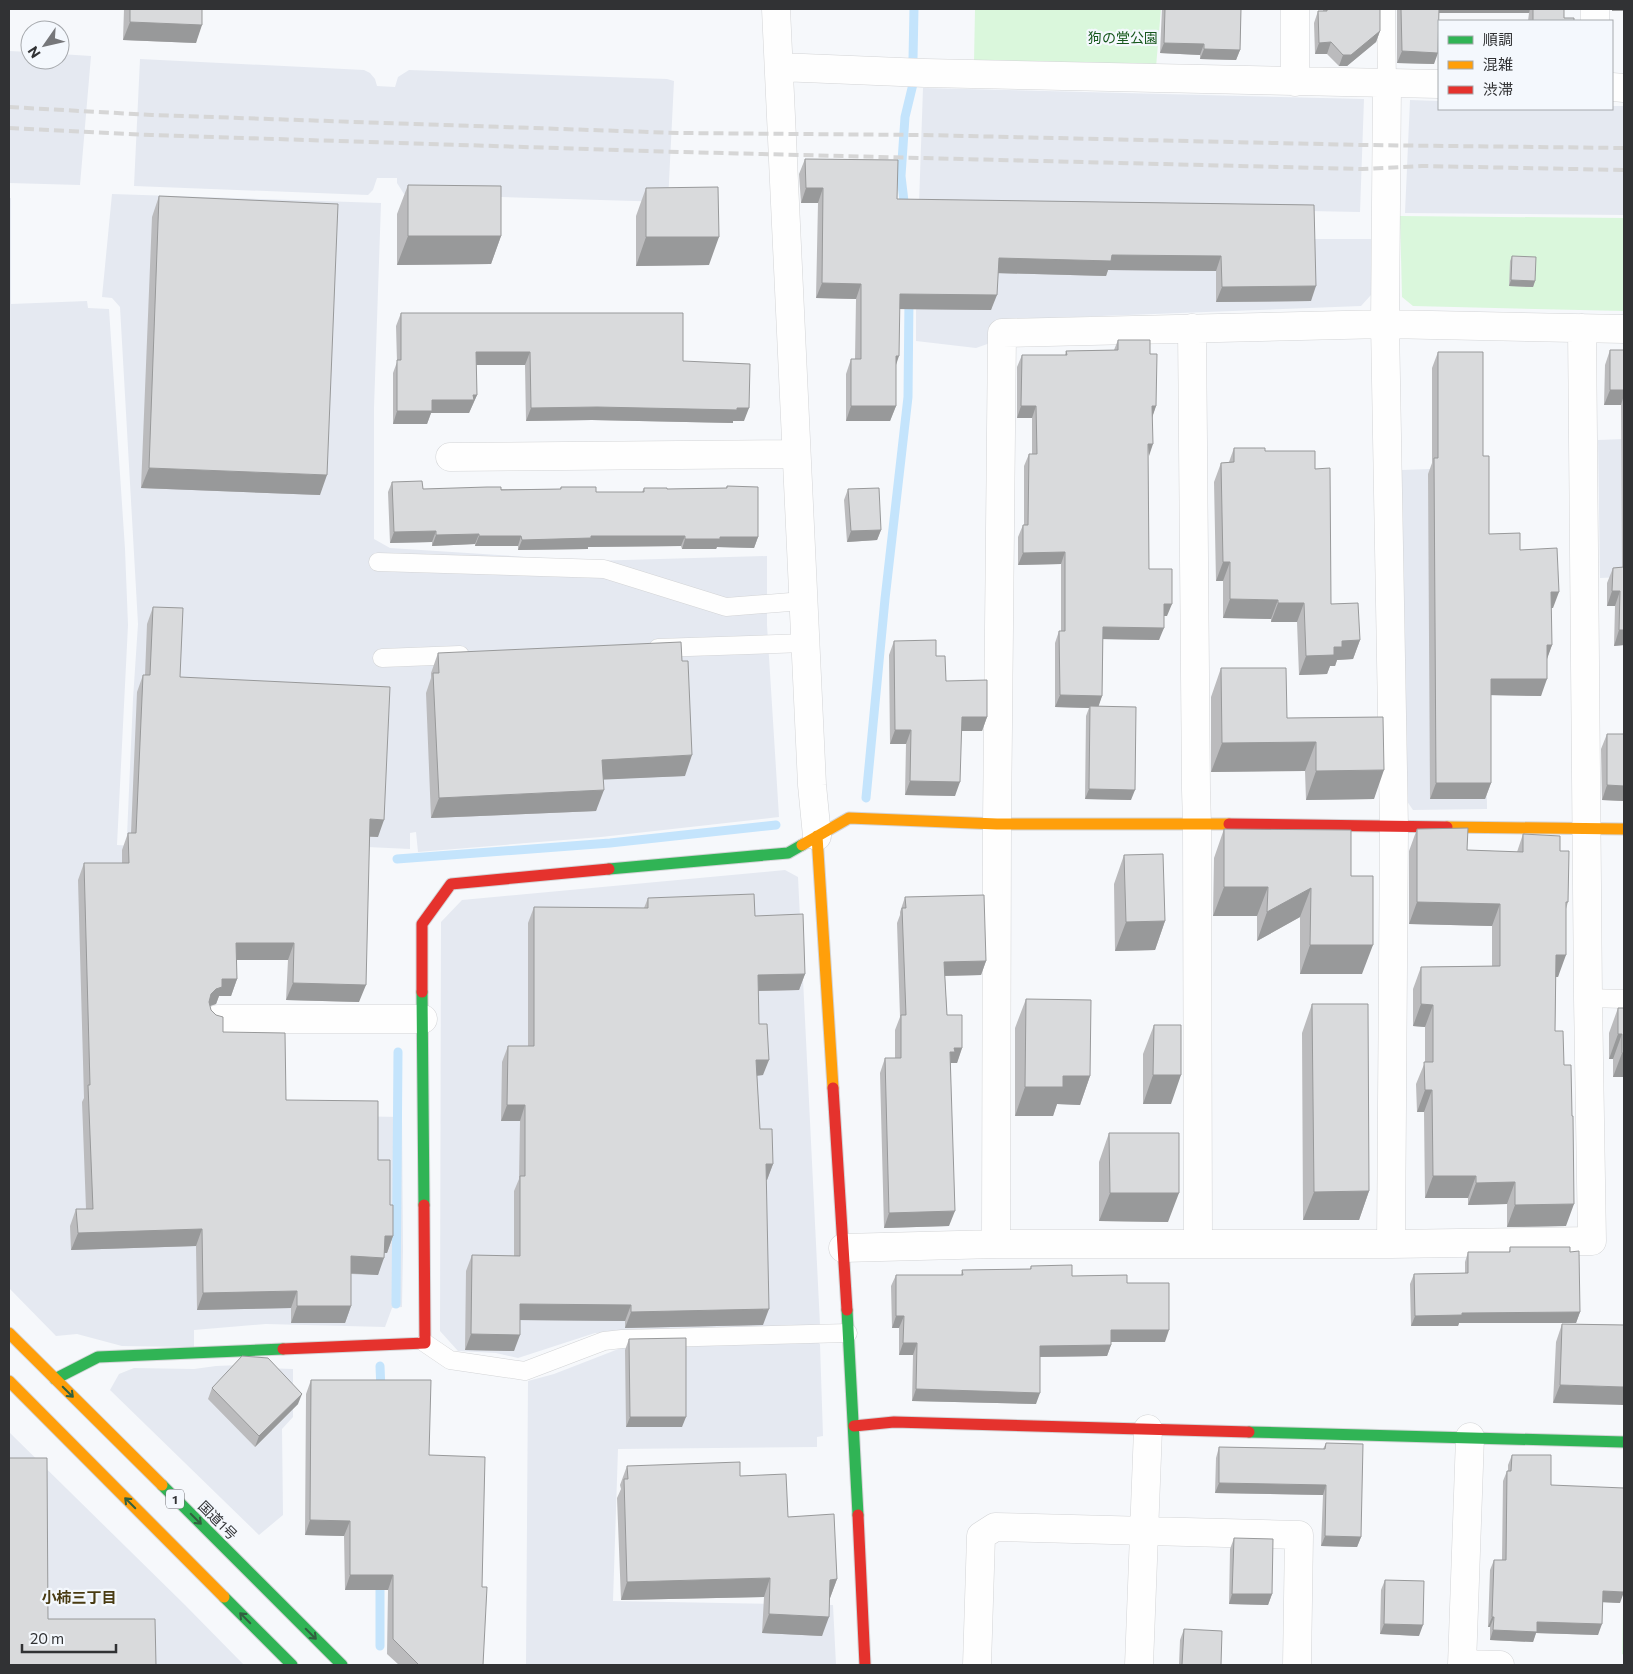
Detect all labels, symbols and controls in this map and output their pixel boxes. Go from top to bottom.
north arrow [20,20,70,70]
legend [1438,20,1613,110]
park label: 狗の堂公園 [1088,29,1158,46]
text: 順調 [1483,30,1513,48]
text: N [24,43,44,62]
text: 混雑 [1483,55,1513,73]
text: 渋滞 [1483,80,1513,98]
one-way arrow [62,1386,74,1398]
road number: 1 [166,1490,184,1508]
one-way arrow [124,1497,137,1509]
street label: 国道1号 [195,1497,241,1543]
one-way arrow [189,1513,201,1525]
district label: 小柿三丁目 [41,1588,117,1606]
one-way arrow [239,1612,251,1625]
scale bar [22,1622,116,1654]
one-way arrow [304,1628,317,1640]
text: 20 m [30,1629,64,1647]

